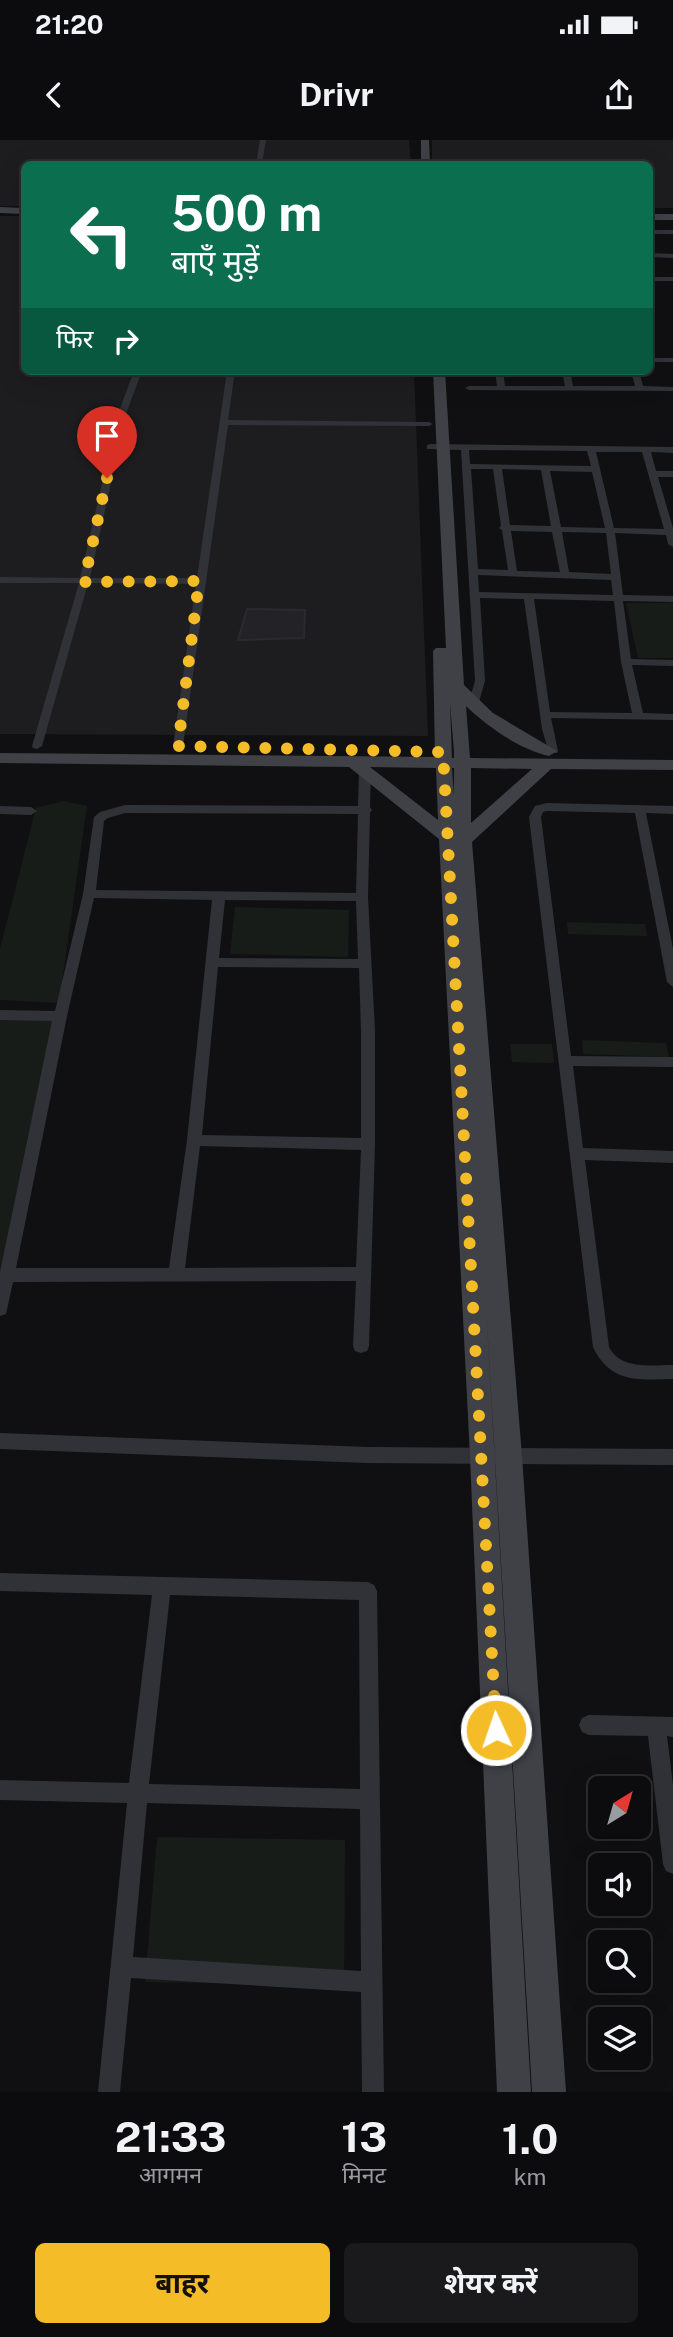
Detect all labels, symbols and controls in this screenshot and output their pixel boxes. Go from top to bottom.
text: 21:20 [35,9,103,40]
icon: back [35,76,73,114]
text: Drivr [299,76,374,113]
icon: share [600,76,638,114]
text: 500 m [171,184,322,242]
icon: left [56,189,147,280]
text: बाएँ मुड़ें [171,243,259,280]
icon: right [107,322,145,360]
text: फिर [56,323,93,354]
pin [77,406,137,478]
icon: arrive [88,417,126,455]
position arrow [459,1693,533,1767]
north arrow [588,1776,651,1839]
map controls [588,1776,651,2070]
button: sound [588,1853,651,1916]
button: search [588,1930,651,1993]
button: layers [588,2007,651,2070]
text: 21:33 [115,2112,226,2161]
text: 13 [341,2112,387,2161]
text: 1.0 [502,2114,558,2163]
text: आगमन [139,2161,202,2188]
text: मिनट [342,2161,386,2188]
text: km [514,2163,546,2190]
button: बाहर [35,2243,330,2323]
button: शेयर करें [344,2243,638,2323]

